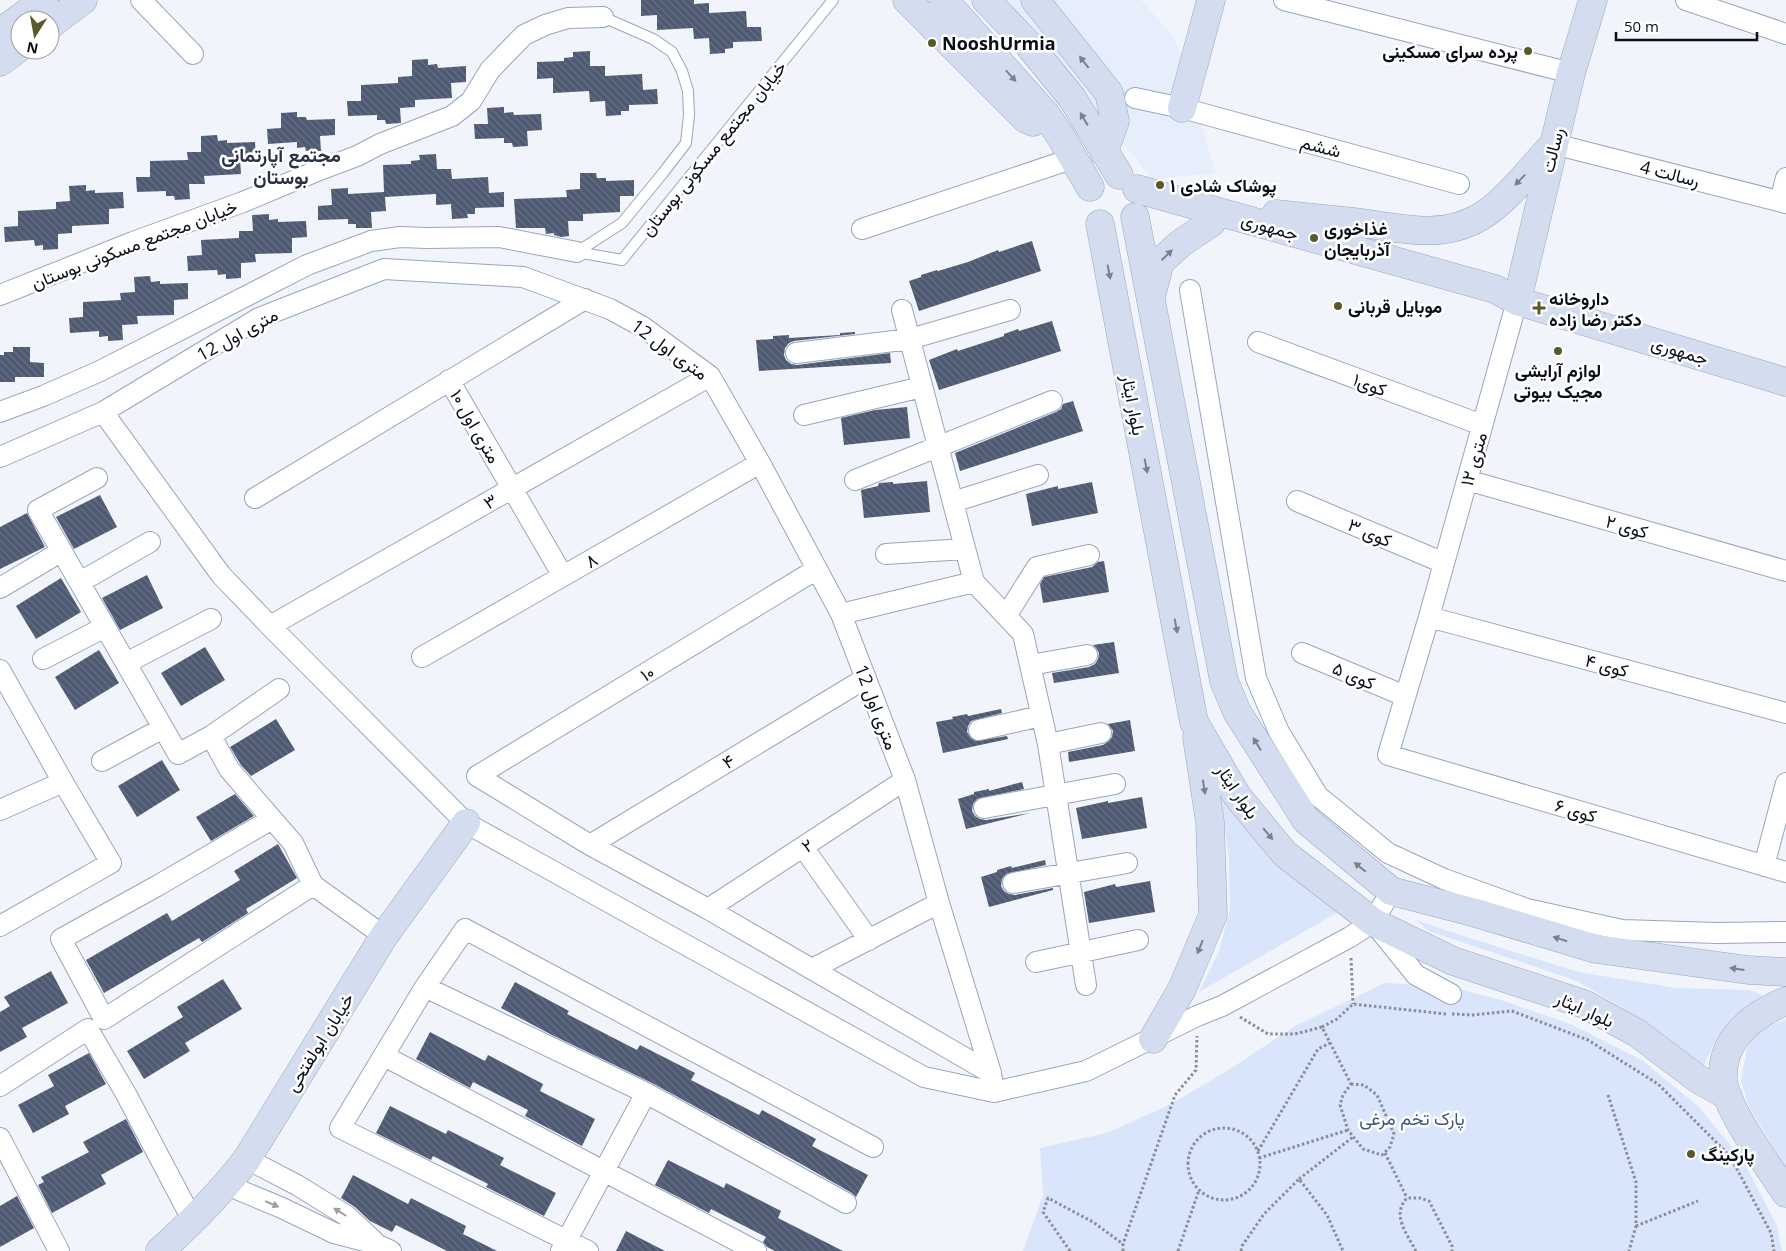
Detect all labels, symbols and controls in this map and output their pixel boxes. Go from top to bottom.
north arrow [10,10,60,60]
scale bar [1616,10,1757,42]
text: 50 m [1624,16,1659,36]
place label: NooshUrmia [942,31,1056,55]
marker: NooshUrmia [926,37,938,49]
text: N [25,38,40,59]
place label: پرده سرای مسکینی [1382,39,1518,64]
marker: پرده سرای مسکینی [1522,45,1534,57]
street label: خیابان مجتمع مسکونی بوستان [635,55,792,241]
one-way arrow [1079,55,1089,69]
one-way arrow [1005,69,1017,81]
one-way arrow [1080,112,1089,125]
street label: رسالت [1535,125,1569,175]
street label: ششم [1298,129,1344,164]
district label: مجتمع آپارتمانی بوستان [221,142,341,190]
street label: رسالت 4 [1638,154,1702,192]
place label: پوشاک شادی ۱ [1170,173,1277,198]
one-way arrow [1514,173,1526,185]
marker: پوشاک شادی ۱ [1154,179,1166,191]
street label: خیابان مجتمع مسکونی بوستان [27,194,241,295]
street label: جمهوری [1239,206,1301,246]
place label: غذاخوری آذربایجان [1324,216,1391,261]
marker: غذاخوری آذربایجان [1308,232,1320,244]
one-way arrow [1161,249,1173,261]
one-way arrow [1105,265,1113,280]
place label: داروخانه دکتر رضا زاده [1549,286,1642,331]
place label: موبایل قربانی [1348,294,1443,318]
marker: موبایل قربانی [1332,300,1344,312]
street label: 12 متری اول [192,302,282,366]
marker: داروخانه دکتر رضا زاده [1533,302,1545,314]
street label: 12 متری اول [627,313,713,385]
street label: جمهوری [1649,330,1711,370]
marker: لوازم آرایشی مجیک بیوتی [1552,345,1564,357]
place label: لوازم آرایشی مجیک بیوتی [1513,358,1603,403]
street label: کوی۱ [1350,367,1390,401]
street label: بلوار ایثار [1116,371,1152,438]
street label: ۱۰ متری اول [445,385,507,467]
street label: ۱۲ متری [1454,429,1492,489]
one-way arrow [1142,459,1150,475]
street label: ۳ [479,488,501,514]
street label: کوی ۲ [1603,509,1651,543]
street label: کوی ۳ [1344,512,1396,552]
street label: ۸ [580,547,602,573]
one-way arrow [1172,618,1180,633]
street label: کوی ۴ [1583,648,1631,682]
street label: کوی ۵ [1329,655,1379,695]
street label: ۱۰ [635,659,659,687]
street label: 12 متری اول [850,661,904,753]
one-way arrow [1252,737,1261,750]
street label: ۴ [717,748,739,774]
street label: بلوار ایثار [1210,758,1265,823]
one-way arrow [1201,780,1209,796]
street label: کوی ۶ [1552,792,1600,828]
one-way arrow [1263,827,1274,840]
street label: ۲ [797,832,817,858]
one-way arrow [1354,861,1367,872]
one-way arrow [1553,934,1568,942]
one-way arrow [1195,940,1203,954]
one-way arrow [1729,965,1745,973]
street label: بلوار ایثار [1551,985,1618,1032]
street label: خیابان ابولفتحی [279,988,359,1096]
park label: پارک تخم مرغی [1359,1106,1465,1131]
place label: پارکینگ [1701,1142,1755,1167]
marker: پارکینگ [1685,1148,1697,1160]
one-way arrow [265,1200,280,1208]
one-way arrow [333,1207,346,1216]

